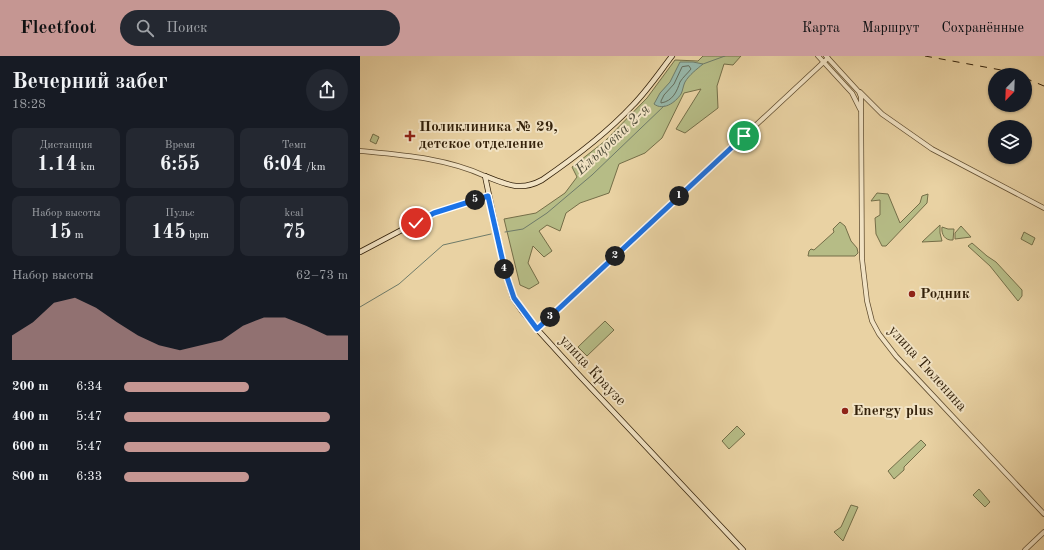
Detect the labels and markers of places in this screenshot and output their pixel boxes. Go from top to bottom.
pin [727,119,761,153]
place label: Поликлиника № 29, детское отделение [419,120,558,152]
marker: Поликлиника № 29, детское отделение [404,130,416,142]
pin: 1 [669,186,689,206]
pin: 5 [465,190,485,210]
pin [399,206,433,240]
pin: 2 [605,246,625,266]
pin: 4 [494,259,514,279]
place label: Родник [920,287,970,302]
marker: Родник [907,289,917,299]
pin: 3 [540,307,560,327]
place label: Energy plus [853,404,933,419]
marker: Energy plus [840,406,850,416]

